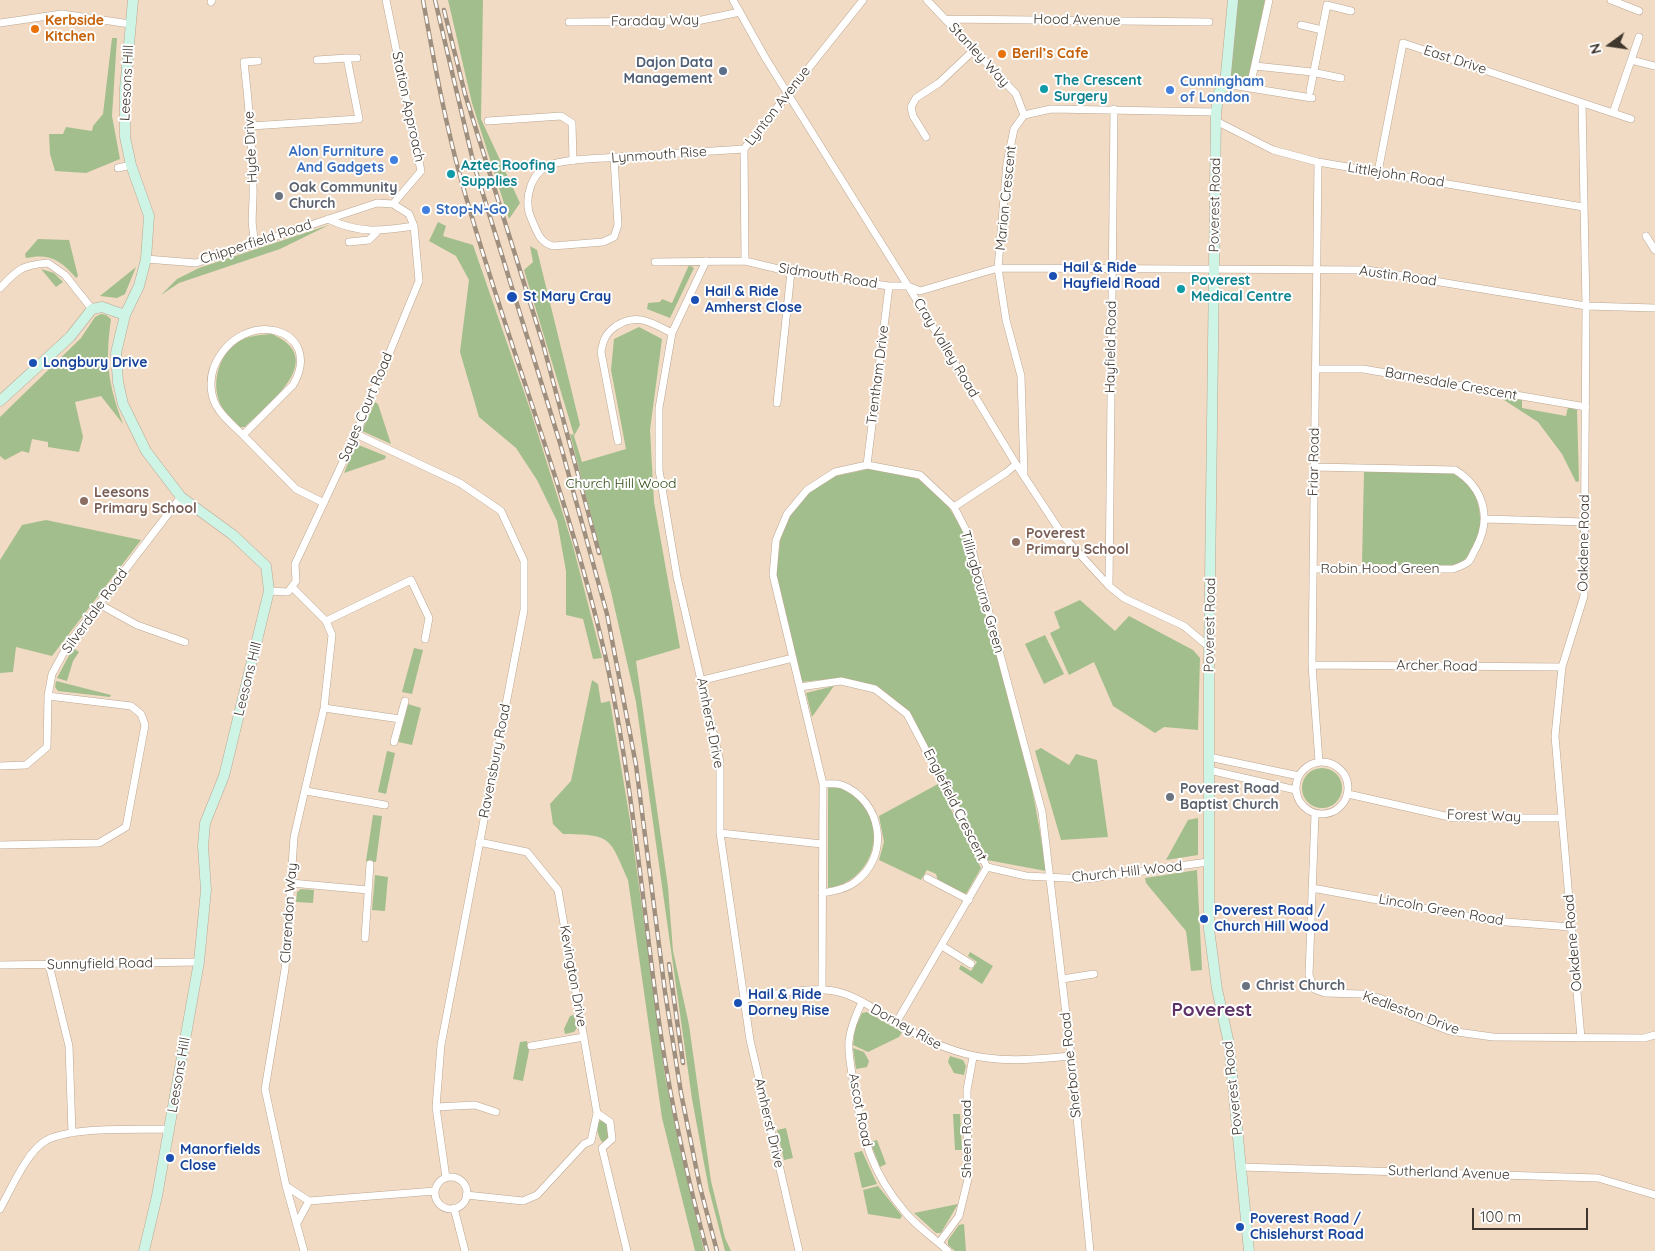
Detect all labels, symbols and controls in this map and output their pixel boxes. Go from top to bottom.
street label: Hood Avenue [1033,11,1121,29]
street label: Faraday Way [611,12,699,30]
place label: Kerbside Kitchen [45,13,104,46]
street label: Stanley Way [945,19,1013,91]
north arrow [1585,20,1635,70]
marker: Kerbside Kitchen [29,23,41,35]
text: N [1585,41,1605,56]
street label: East Drive [1421,42,1489,78]
street label: Leesons Hill [117,44,137,122]
place label: Beril’s Cafe [1012,46,1089,62]
marker: Beril’s Cafe [996,48,1008,60]
street label: Station Approach [388,50,428,164]
place label: Dajon Data Management [623,55,713,88]
street label: Lynton Avenue [742,63,814,149]
marker: Dajon Data Management [717,65,729,77]
place label: The Crescent Surgery [1054,73,1142,105]
place label: Cunningham of London [1180,74,1264,106]
marker: The Crescent Surgery [1038,83,1050,95]
marker: Cunningham of London [1164,84,1176,96]
street label: Hyde Drive [241,111,261,183]
street label: Lynmouth Rise [611,143,707,167]
place label: Alon Furniture And Gadgets [289,144,384,176]
street label: Marion Crescent [992,145,1020,251]
marker: Alon Furniture And Gadgets [388,154,400,166]
place label: Aztec Roofing Supplies [461,158,556,190]
street label: Poverest Road [1206,158,1224,252]
street label: Littlejohn Road [1346,159,1446,191]
marker: Aztec Roofing Supplies [445,168,457,180]
place label: Oak Community Church [289,180,397,212]
marker: Oak Community Church [273,190,285,202]
place label: Stop-N-Go [436,202,507,218]
marker: Stop-N-Go [420,204,432,216]
street label: Chipperfield Road [198,216,314,268]
street label: Sidmouth Road [777,260,879,292]
place label: Hail & Ride Hayfield Road [1063,260,1160,292]
street label: Austin Road [1358,262,1438,290]
marker: Hail & Ride Hayfield Road [1047,270,1059,282]
place label: Poverest Medical Centre [1191,273,1292,306]
marker: Poverest Medical Centre [1175,283,1187,295]
place label: Hail & Ride Amherst Close [705,284,802,316]
place label: St Mary Cray [523,289,611,305]
marker: St Mary Cray [505,290,519,304]
marker: Hail & Ride Amherst Close [689,294,701,306]
street label: Cray Valley Road [910,295,982,401]
street label: Hayfield Road [1102,301,1120,393]
street label: Trentham Drive [864,324,892,426]
street label: Sayes Court Road [335,350,397,464]
place label: Longbury Drive [43,355,148,371]
marker: Longbury Drive [27,357,39,369]
street label: Barnesdale Crescent [1384,364,1518,404]
street label: Friar Road [1305,428,1323,496]
park label: Church Hill Wood [565,476,677,492]
place label: Leesons Primary School [94,485,197,518]
street label: Oakdene Road [1575,494,1593,592]
marker: Leesons Primary School [78,495,90,507]
place label: Poverest Primary School [1026,526,1129,558]
street label: Tillingbourne Green [956,529,1008,655]
marker: Poverest Primary School [1010,536,1022,548]
street label: Robin Hood Green [1320,561,1440,577]
street label: Silverdale Road [59,565,131,657]
street label: Poverest Road [1201,578,1219,672]
street label: Leesons Hill [231,640,265,718]
street label: Archer Road [1396,657,1478,675]
street label: Amherst Drive [693,676,727,770]
street label: Ravensbury Road [476,702,514,820]
street label: Englefield Crescent [919,746,991,864]
place label: Poverest Road Baptist Church [1180,781,1279,814]
marker: Poverest Road Baptist Church [1164,791,1176,803]
street label: Forest Way [1447,806,1521,826]
street label: Church Hill Wood [1071,858,1183,886]
street label: Clarendon Way [277,862,301,964]
street label: Lincoln Green Road [1377,891,1505,929]
street label: Oakdene Road [1560,894,1586,992]
place label: Poverest Road / Church Hill Wood [1214,903,1328,936]
marker: Poverest Road / Church Hill Wood [1198,913,1210,925]
street label: Kevington Drive [556,924,590,1028]
street label: Sunnyfield Road [47,955,153,973]
place label: Christ Church [1256,978,1345,994]
marker: Christ Church [1240,980,1252,992]
place label: Hail & Ride Dorney Rise [748,987,830,1020]
street label: Kedleston Drive [1360,988,1462,1038]
marker: Hail & Ride Dorney Rise [732,997,744,1009]
district label: Poverest [1172,999,1252,1021]
street label: Dorney Rise [868,1001,944,1053]
street label: Sherborne Road [1057,1011,1085,1119]
street label: Leesons Hill [164,1036,194,1114]
street label: Poverest Road [1220,1040,1246,1136]
street label: Ascot Road [845,1072,875,1148]
street label: Amherst Drive [750,1076,788,1170]
street label: Sheen Road [959,1100,975,1178]
place label: Manorfields Close [180,1142,260,1174]
marker: Manorfields Close [164,1152,176,1164]
street label: Sutherland Avenue [1388,1162,1510,1184]
scale bar [1475,1198,1591,1230]
text: 100 m [1480,1207,1521,1226]
place label: Poverest Road / Chislehurst Road [1250,1211,1364,1244]
marker: Poverest Road / Chislehurst Road [1234,1221,1246,1233]

